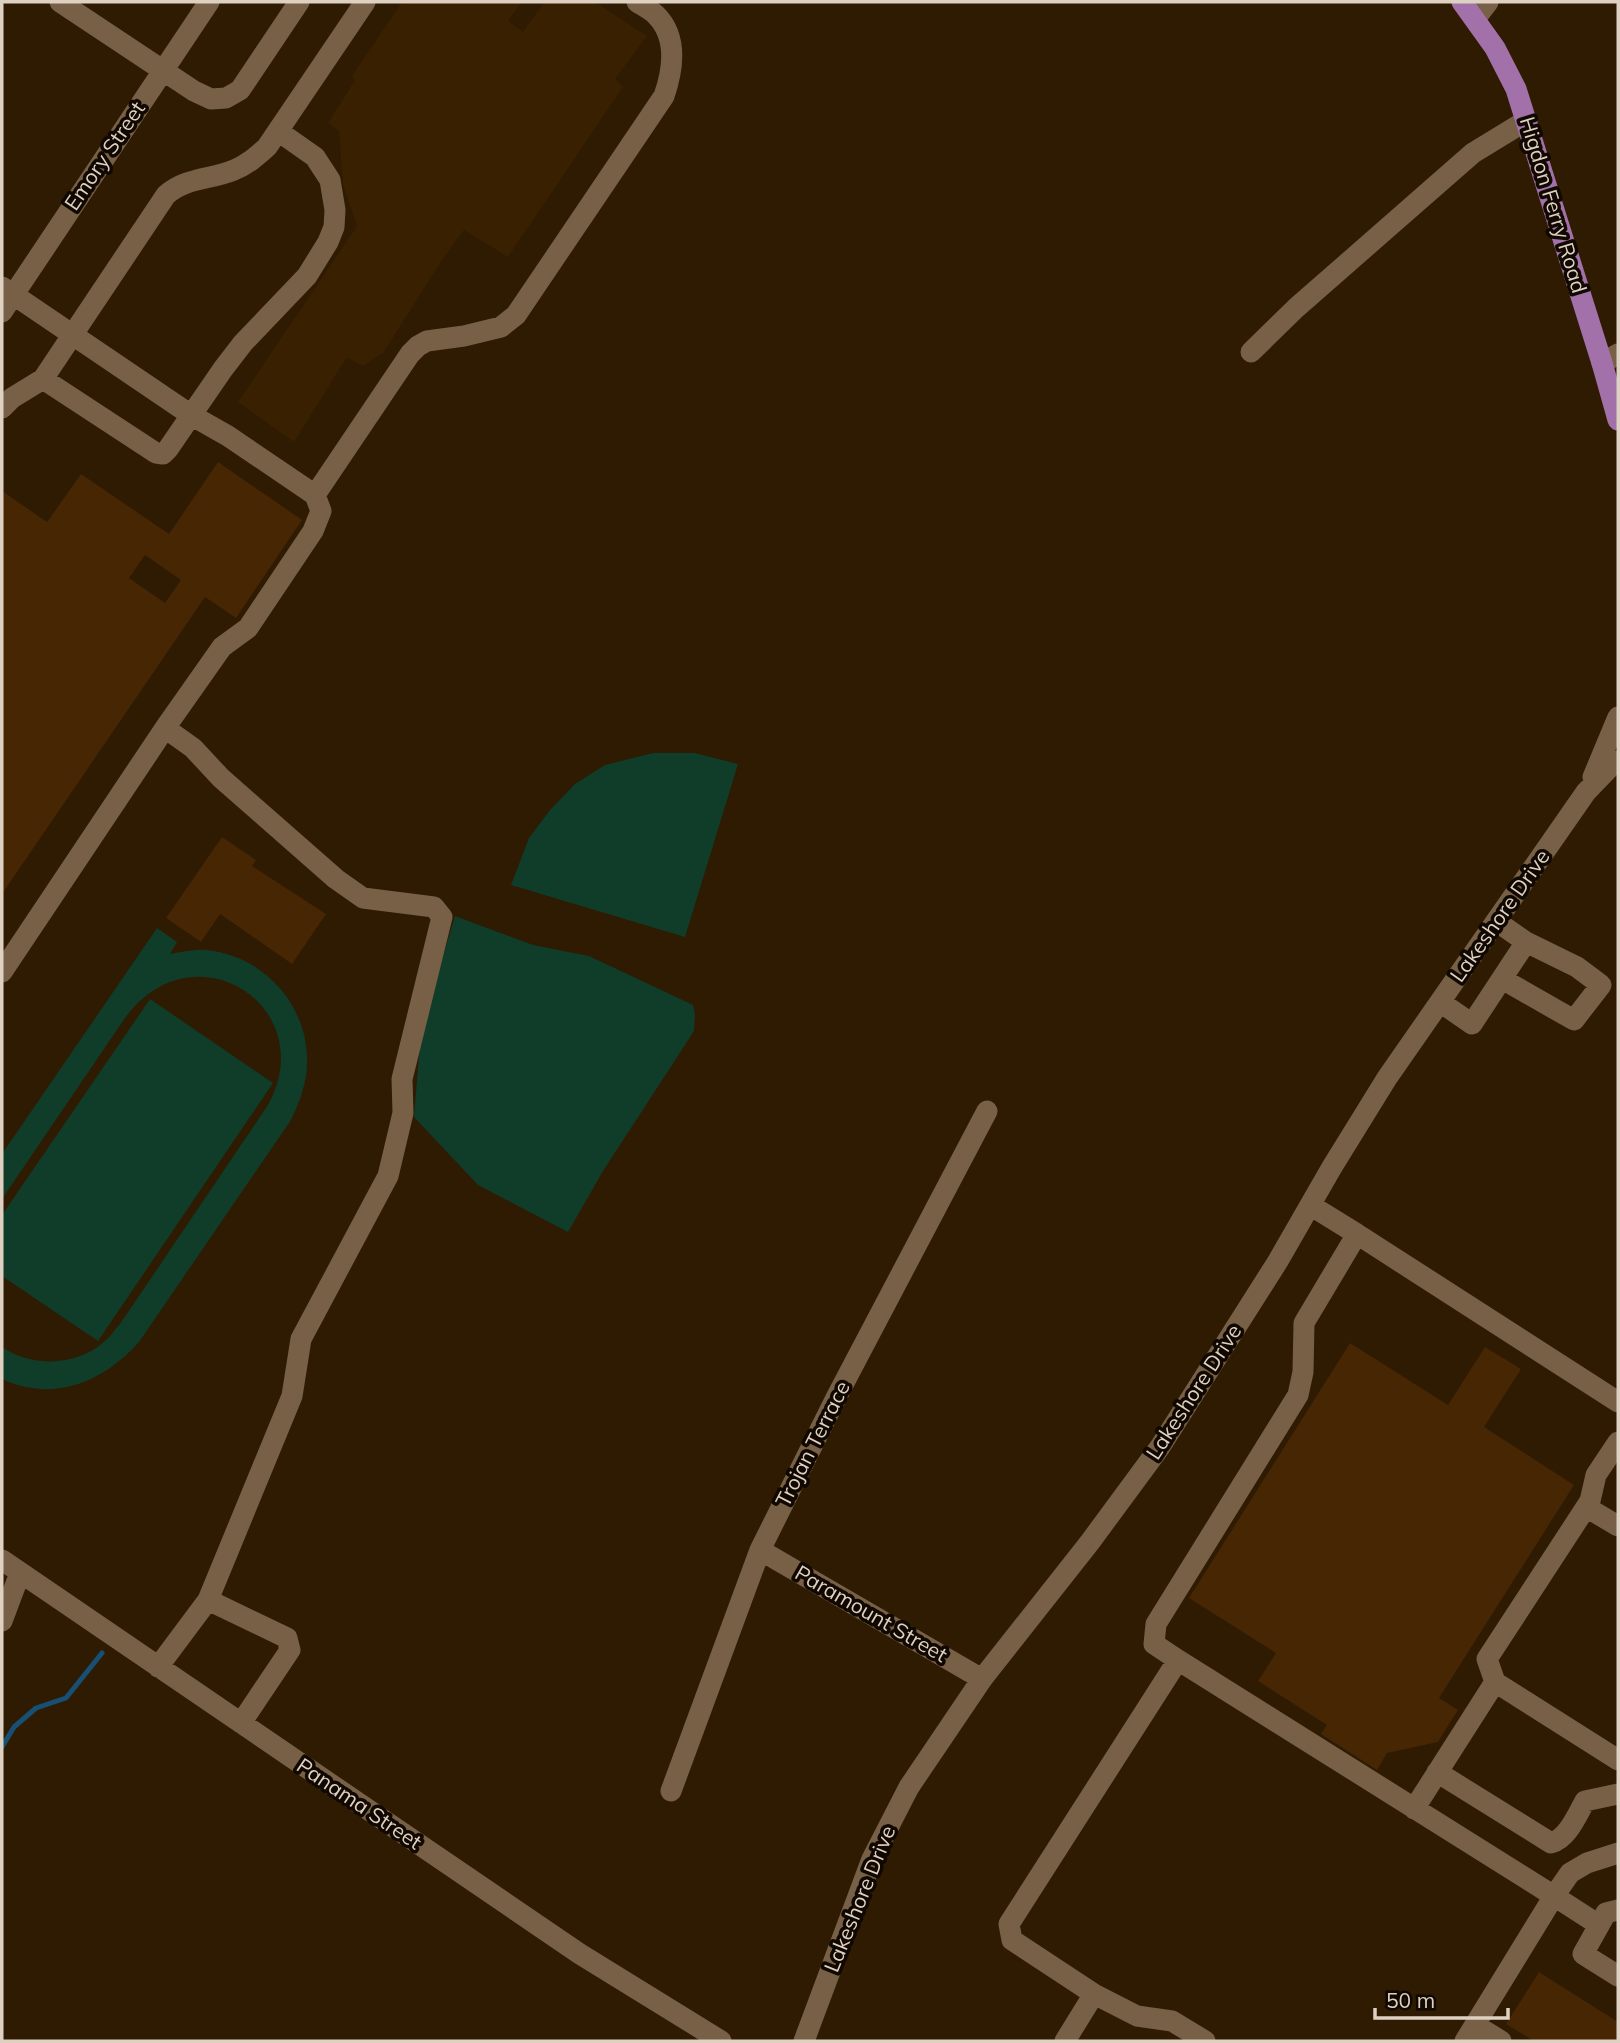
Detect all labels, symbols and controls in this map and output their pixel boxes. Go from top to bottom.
street label: Emory Street [58,96,150,215]
street label: Higdon Ferry Road [1515,113,1593,296]
street label: Lakeshore Drive [1444,844,1555,987]
street label: Lakeshore Drive [1140,1319,1247,1464]
street label: Trojan Terrace [769,1376,855,1511]
street label: Paramount Street [791,1559,952,1667]
street label: Panama Street [292,1752,427,1855]
street label: Lakeshore Drive [818,1822,900,1976]
scale bar [1375,1976,1508,2020]
text: 50 m [1386,1987,1435,2013]

